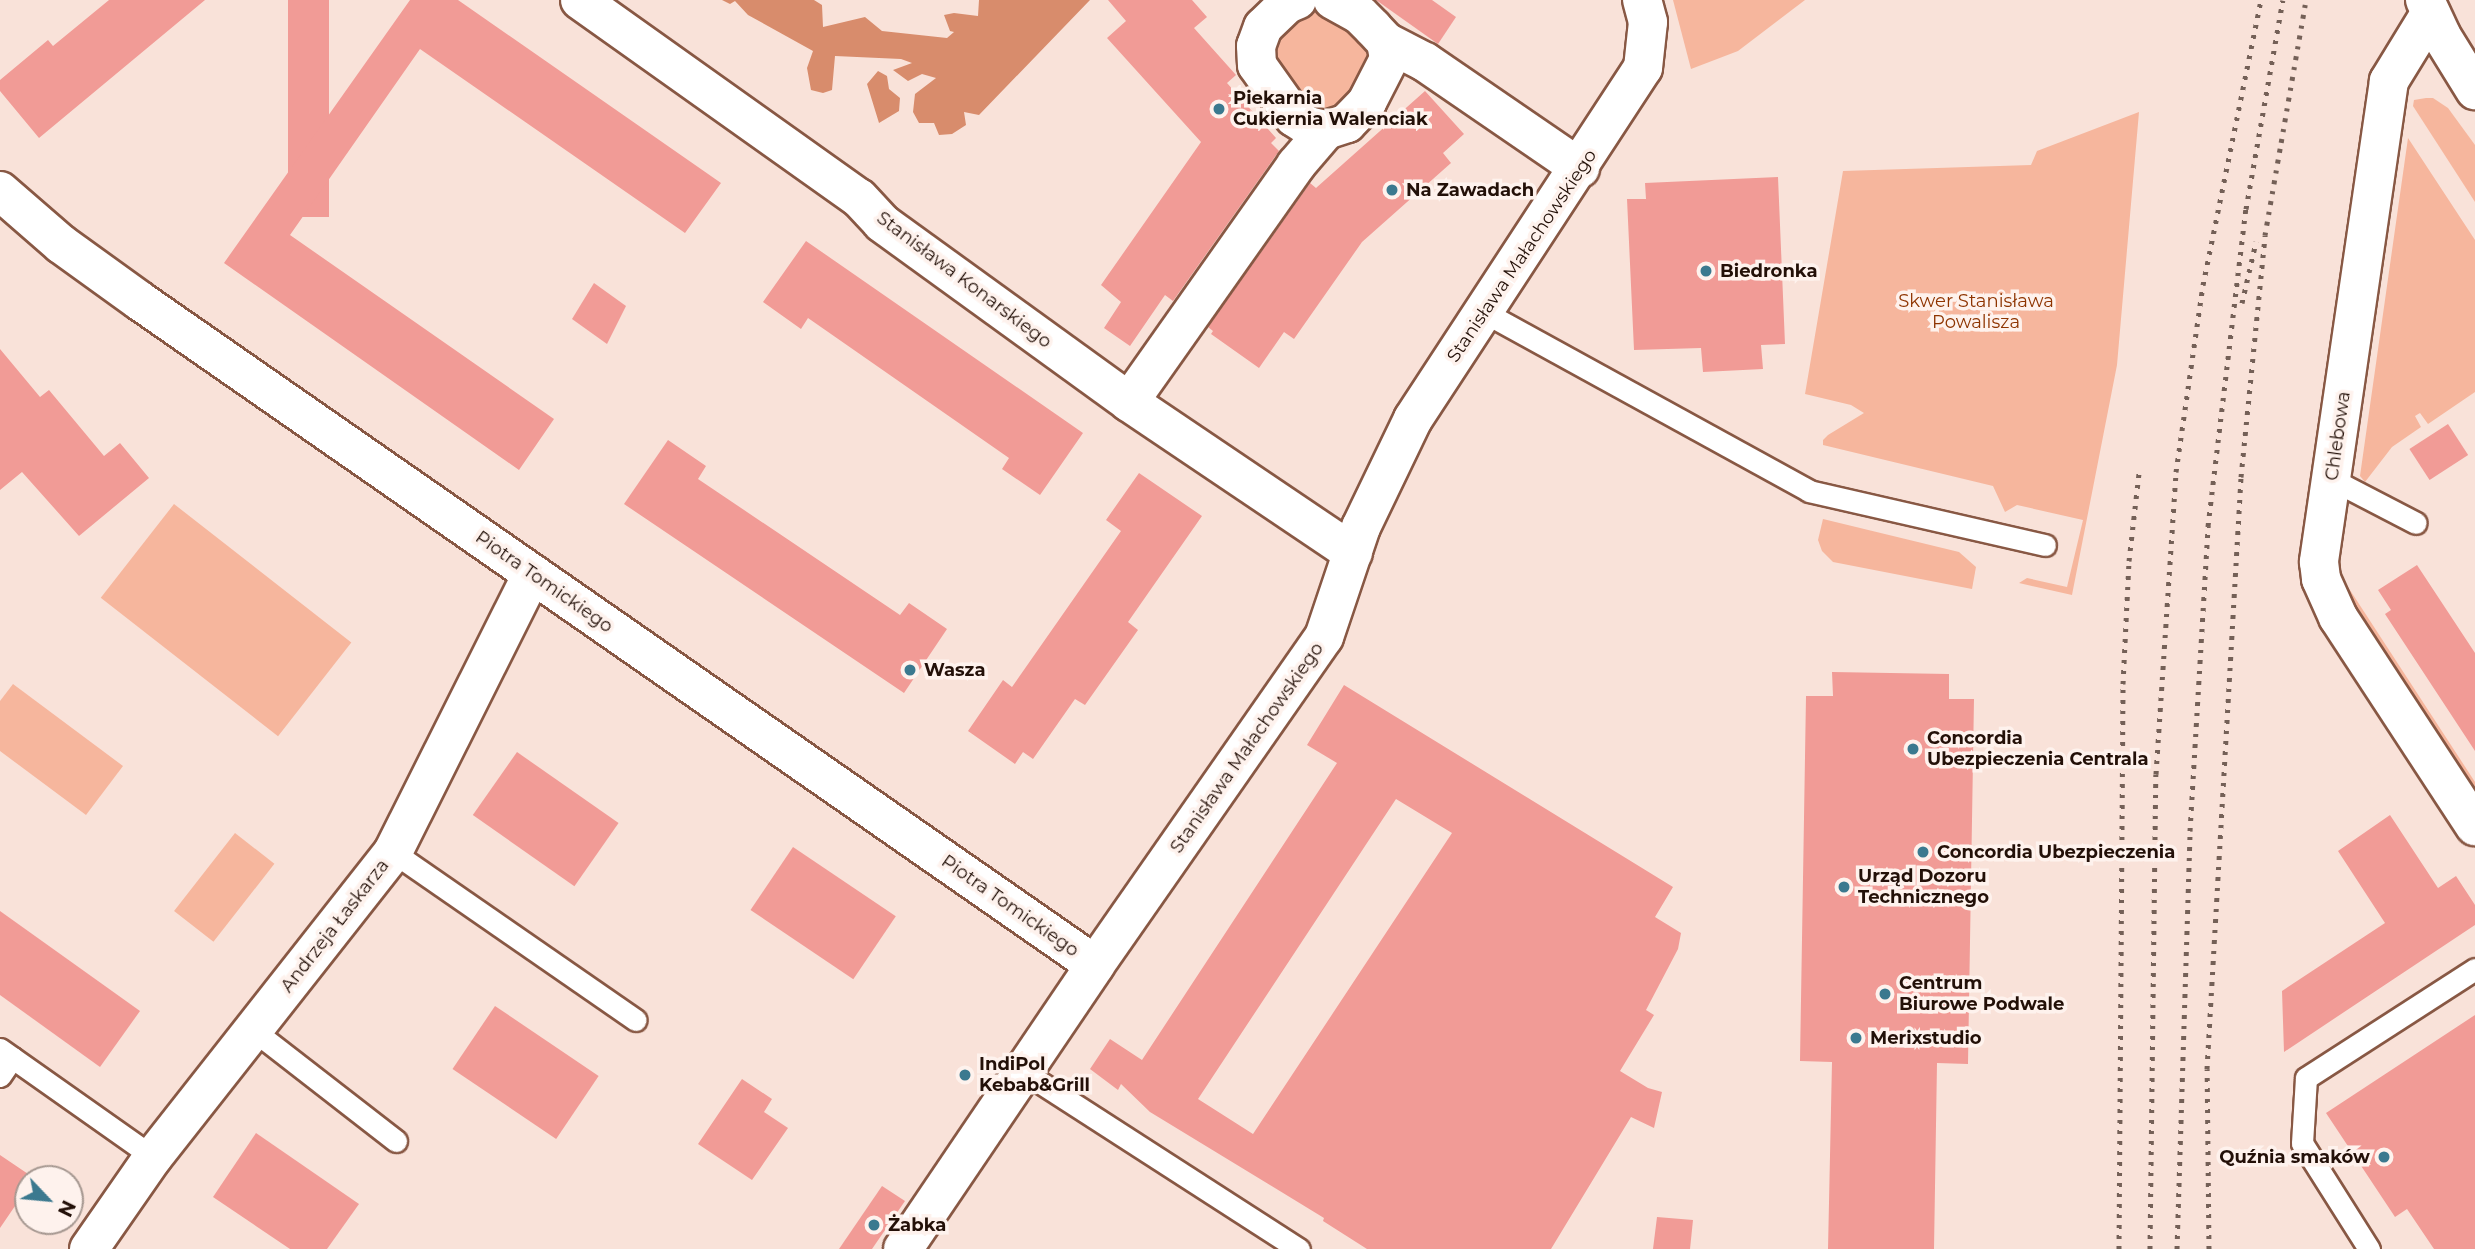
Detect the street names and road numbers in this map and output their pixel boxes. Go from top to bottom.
street label: Stanisława Małachowskiego [1443,146,1601,366]
street label: Stanisława Konarskiego [872,207,1056,353]
street label: Chlebowa [2321,390,2355,482]
street label: Piotra Tomickiego [471,526,617,638]
street label: Stanisława Małachowskiego [1166,639,1328,857]
street label: Piotra Tomickiego [937,850,1083,962]
street label: Andrzeja Łaskarza [276,855,394,997]

